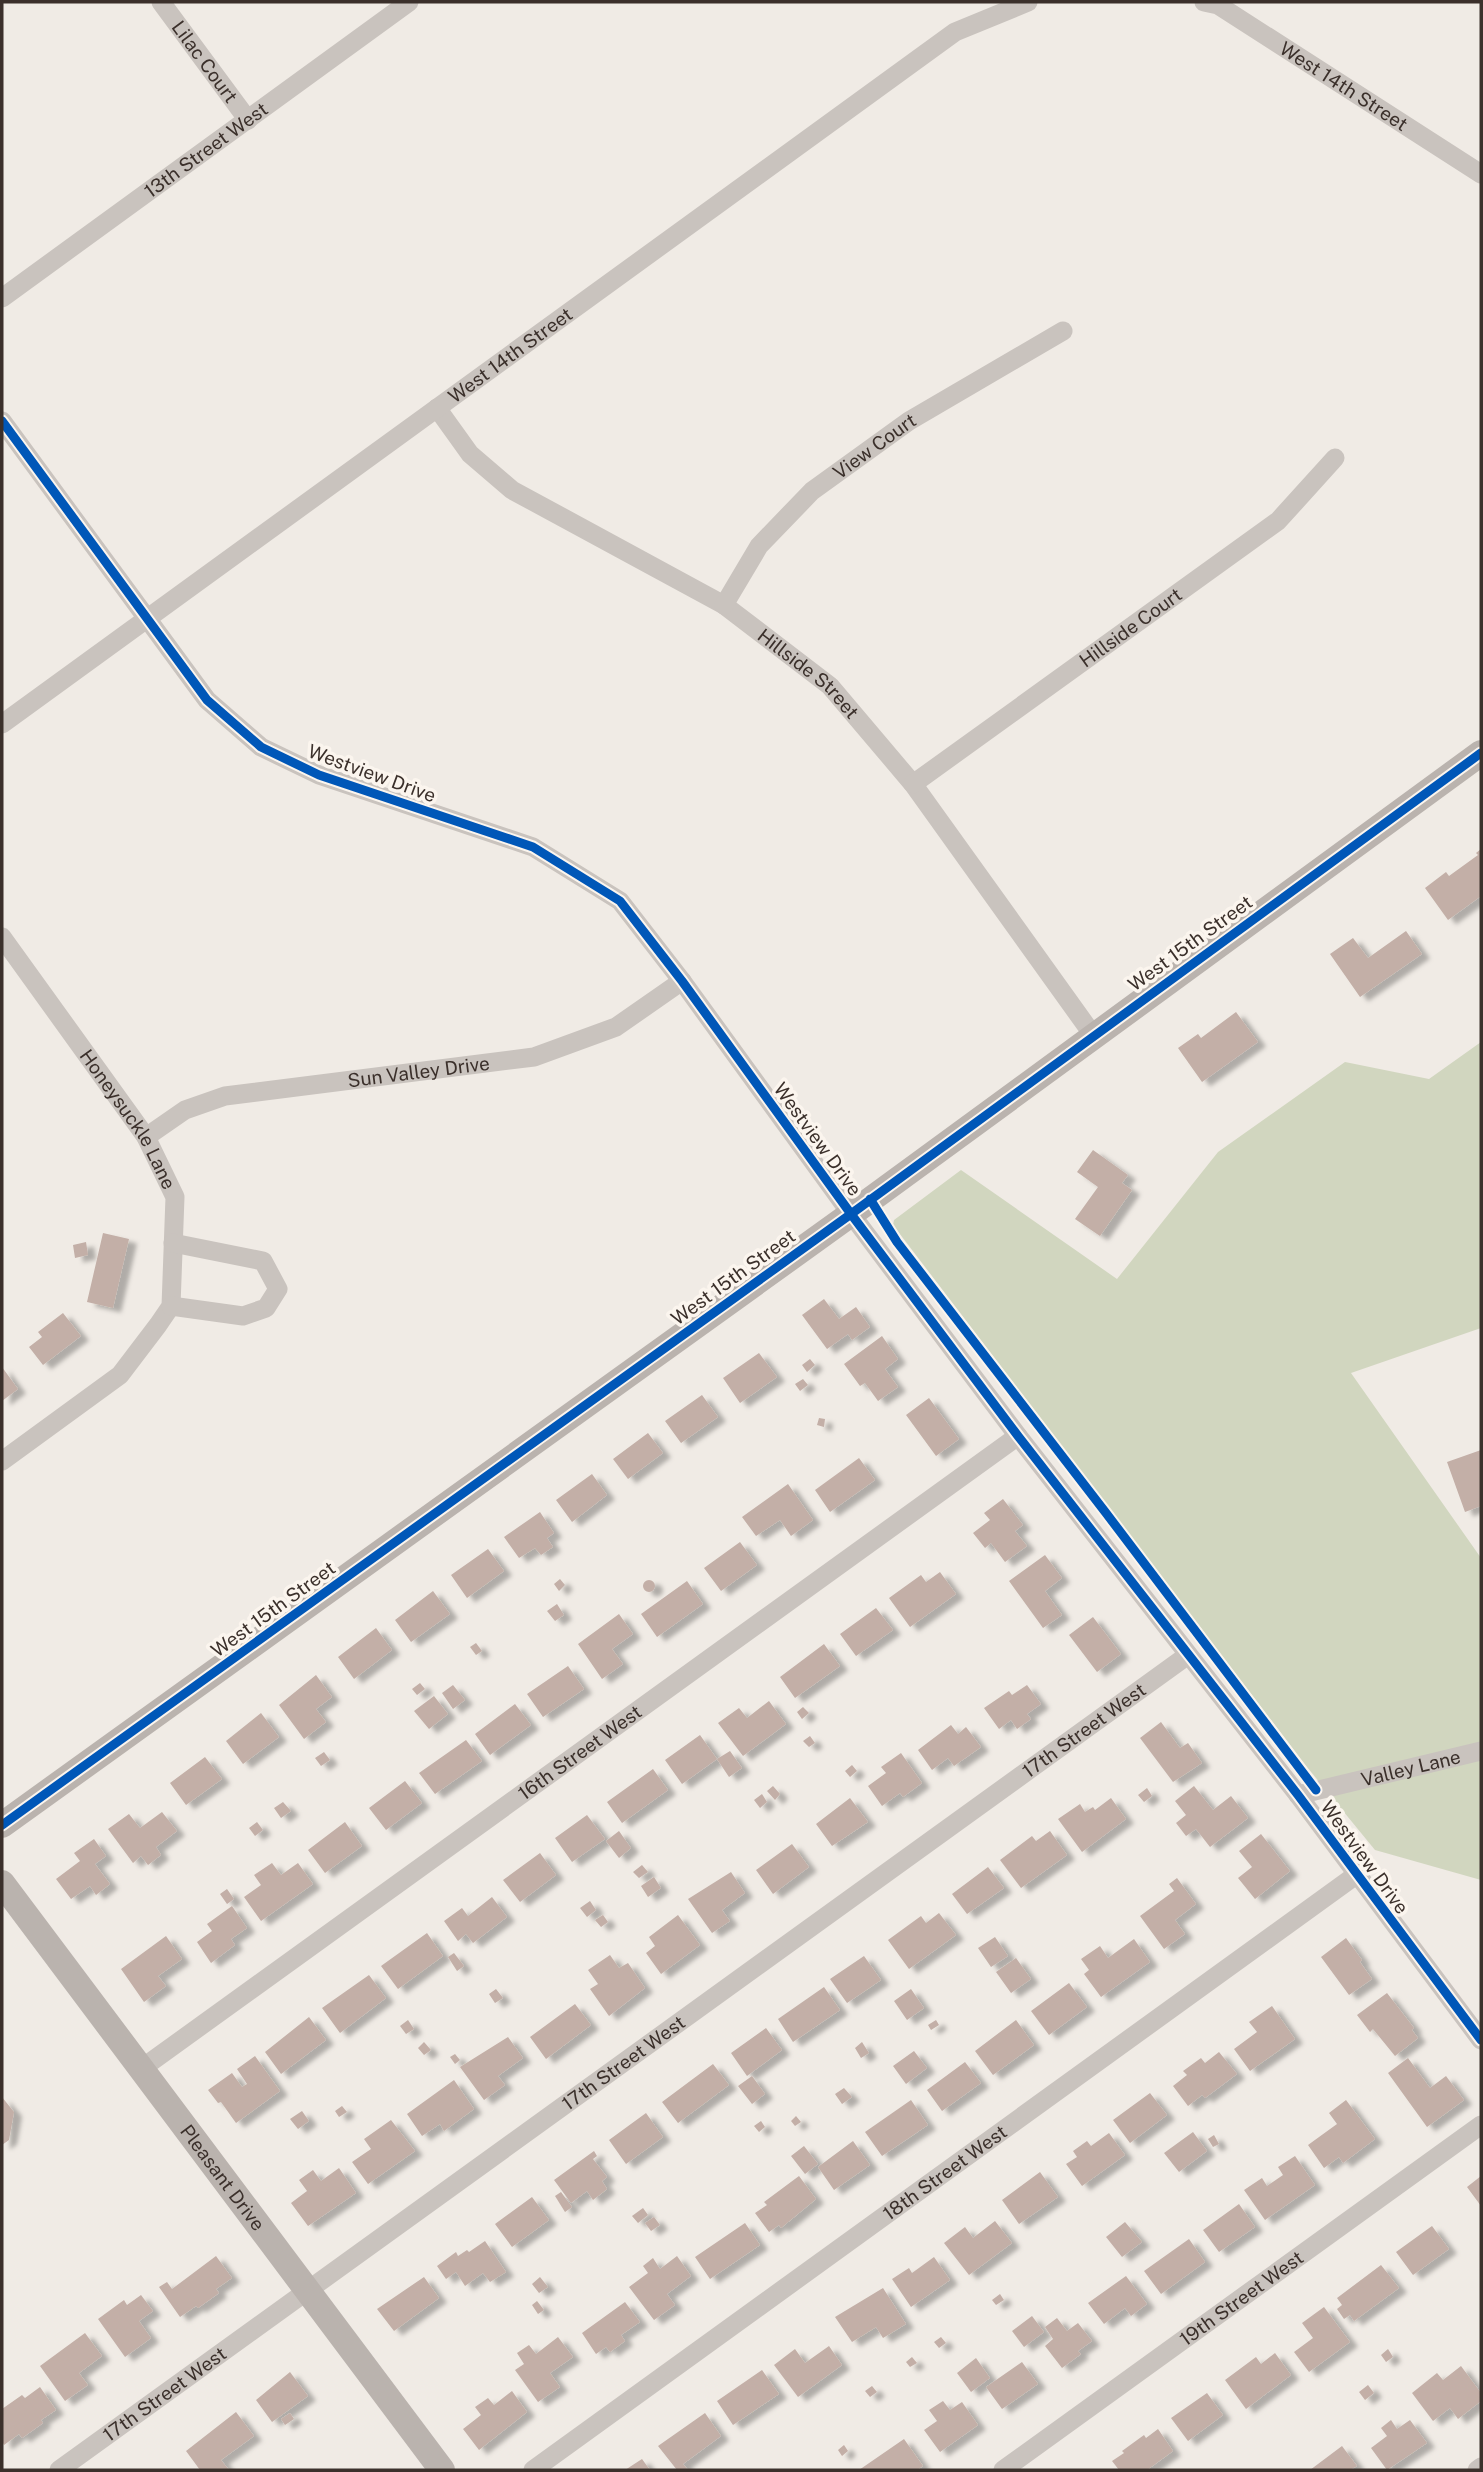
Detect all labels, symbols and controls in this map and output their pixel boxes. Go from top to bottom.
street label: Lilac Court [167,16,242,107]
street label: West 14th Street [1276,37,1412,135]
street label: 13th Street West [140,98,272,202]
street label: West 14th Street [444,303,576,407]
street label: View Court [829,409,920,483]
street label: Hillside Court [1075,583,1186,672]
street label: Hillside Street [753,624,864,723]
street label: Westview Drive [305,740,439,806]
street label: West 15th Street [1124,891,1256,995]
street label: Honeysuckle Lane [76,1045,180,1193]
street label: Sun Valley Drive [346,1052,491,1091]
street label: Westview Drive [770,1078,866,1200]
street label: West 15th Street [667,1225,799,1329]
street label: West 15th Street [207,1557,339,1661]
street label: 17th Street West [1018,1678,1150,1782]
street label: 16th Street West [514,1700,646,1804]
street label: Valley Lane [1359,1745,1463,1790]
street label: Westview Drive [1317,1796,1413,1918]
street label: 17th Street West [557,2011,689,2114]
street label: Pleasant Drive [176,2120,270,2235]
street label: 18th Street West [878,2120,1011,2225]
street label: 19th Street West [1175,2246,1307,2350]
street label: 17th Street West [99,2342,230,2446]

